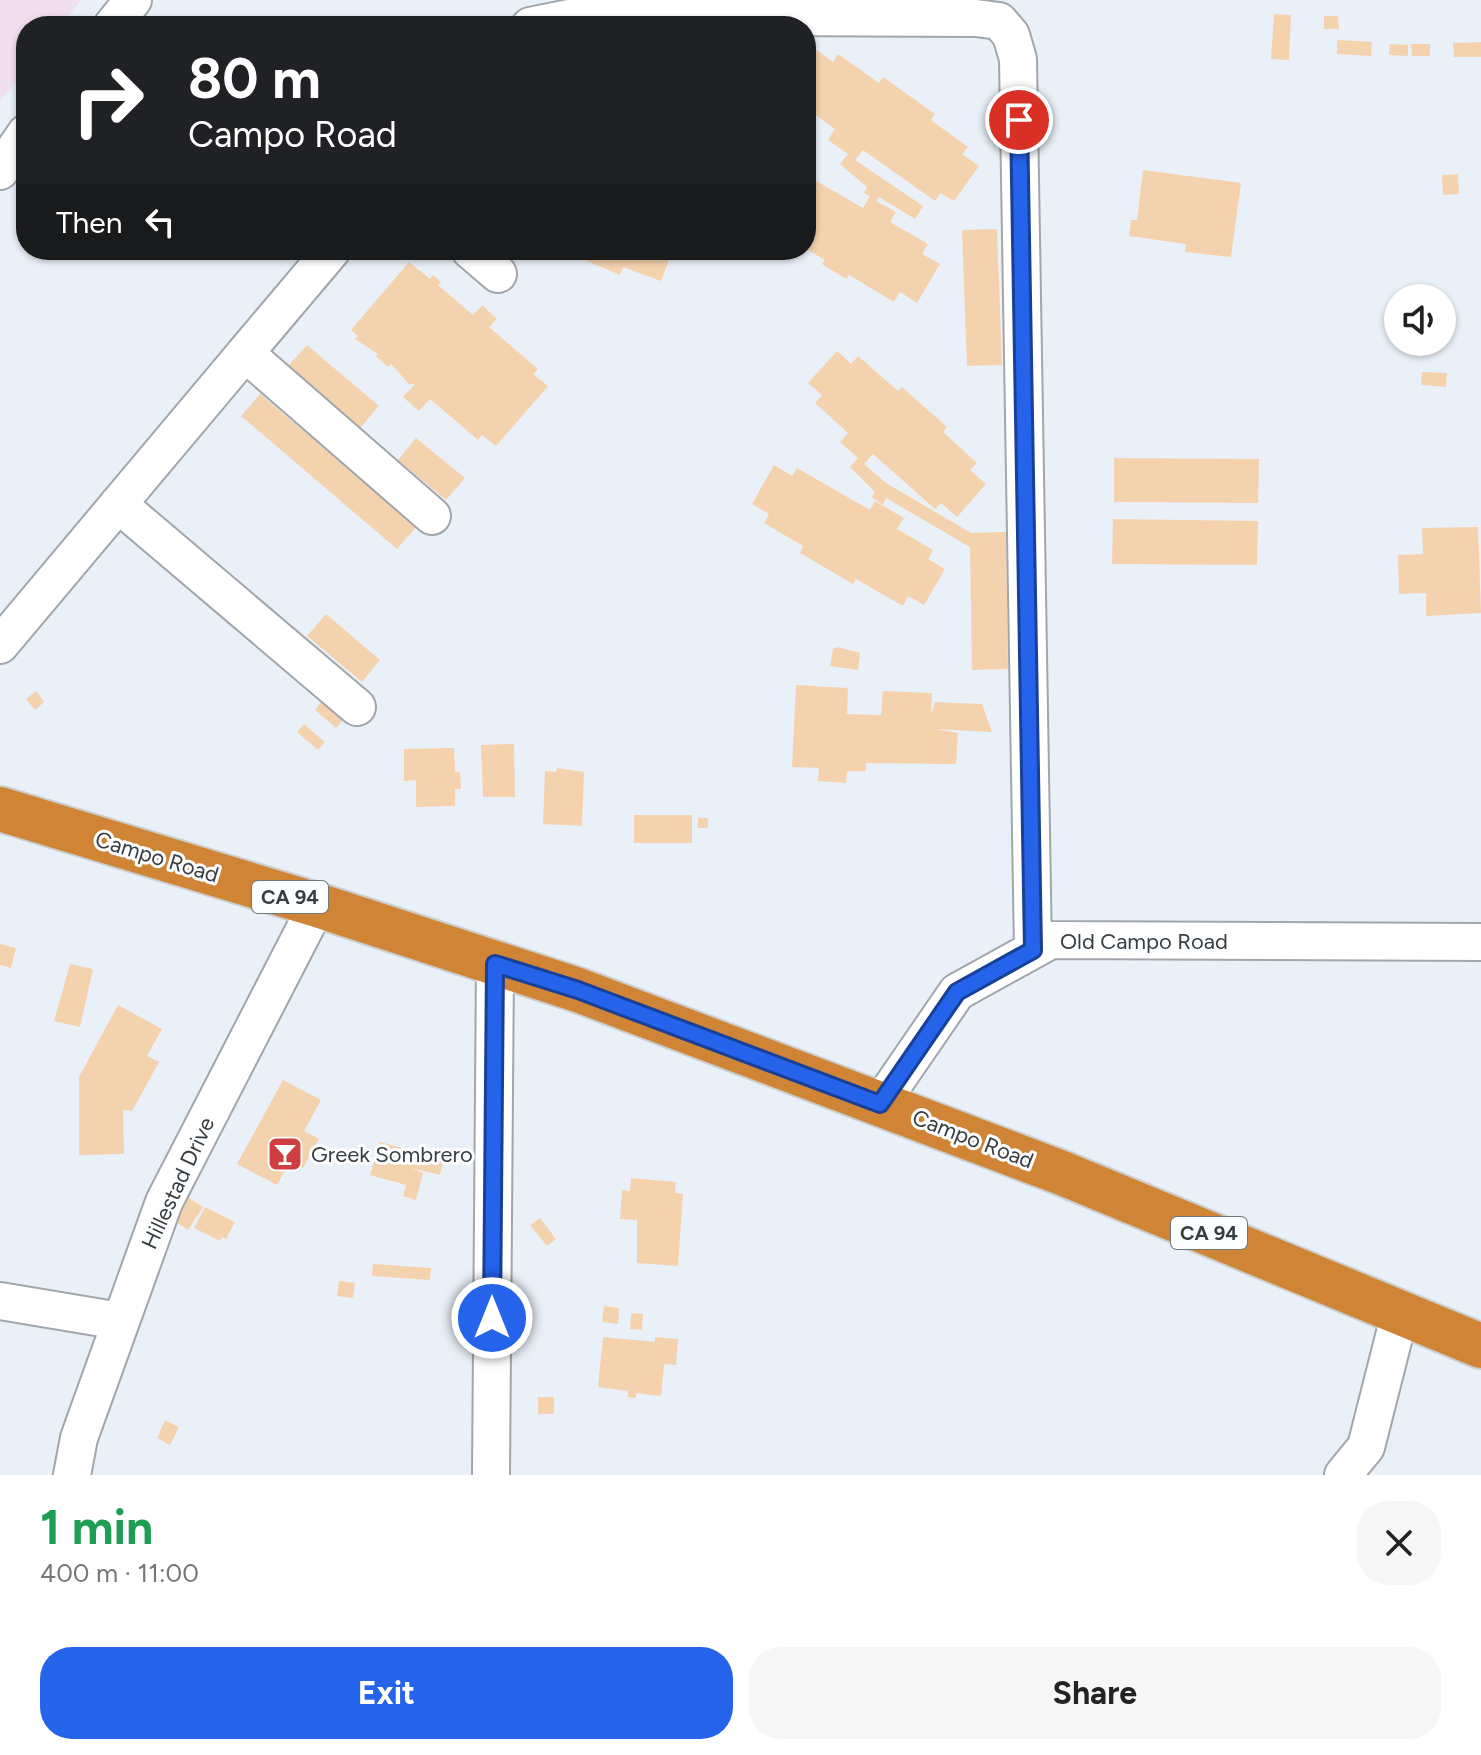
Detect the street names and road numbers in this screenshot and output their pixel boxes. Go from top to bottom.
street label: Campo Road [92,825,222,889]
road number: CA 94 [252,881,328,913]
street label: Old Campo Road [1060,928,1228,955]
street label: Campo Road [909,1104,1037,1174]
street label: Hillestad Drive [136,1113,220,1253]
road number: CA 94 [1171,1217,1247,1249]

